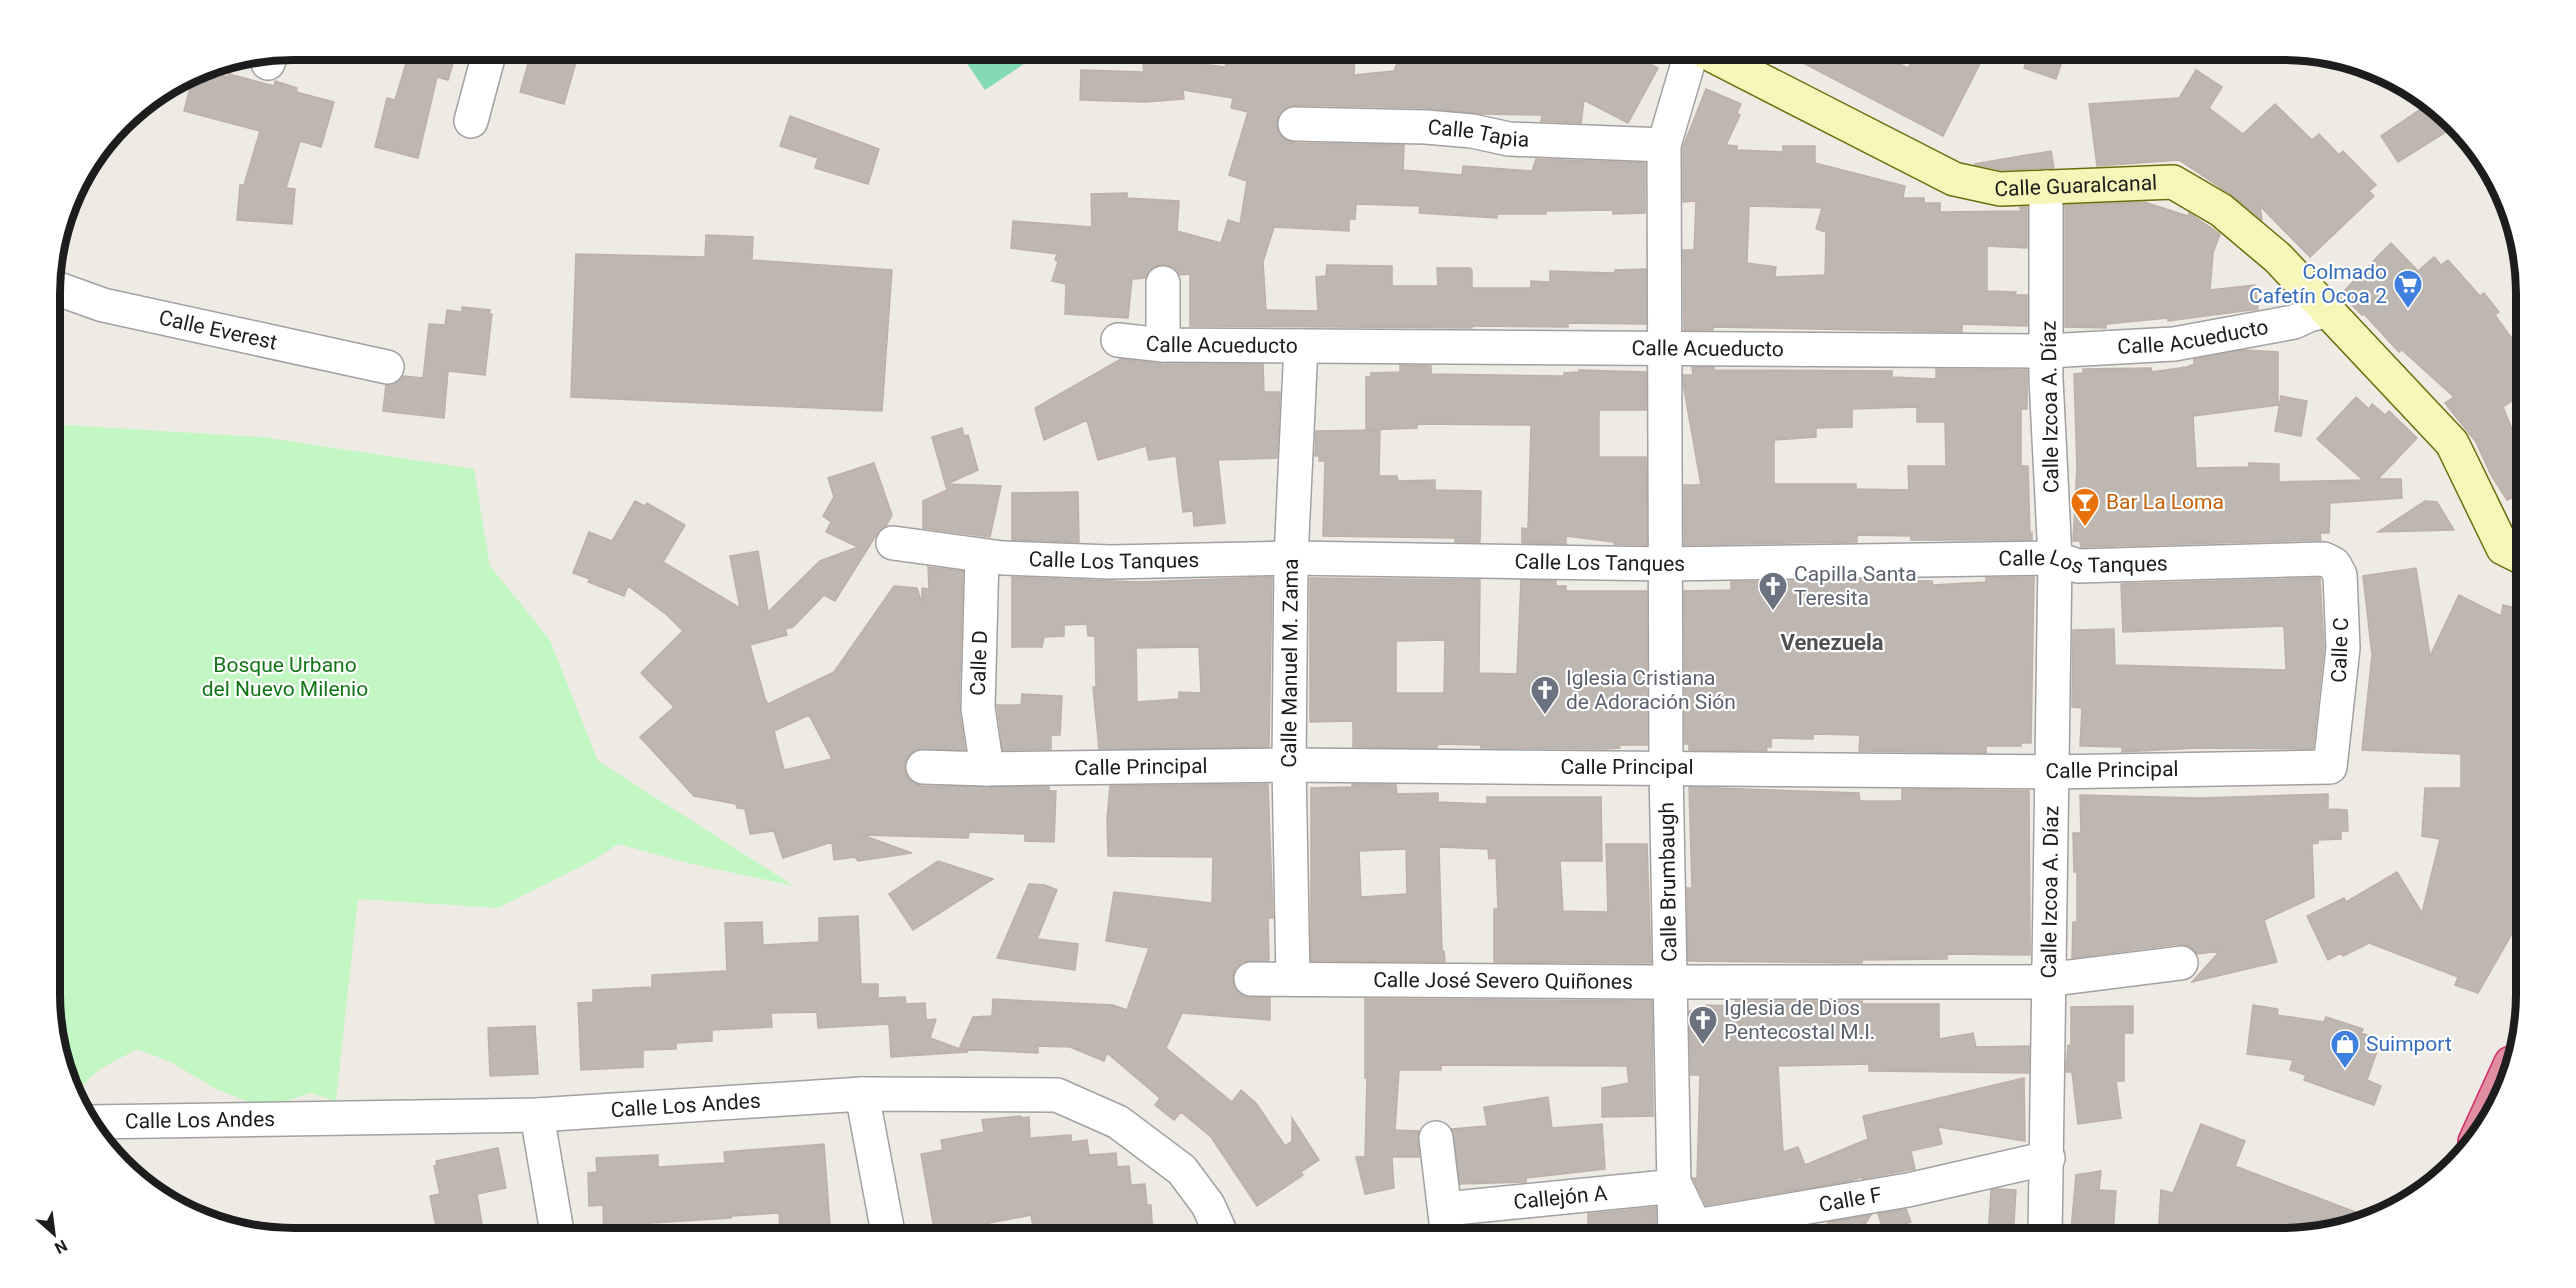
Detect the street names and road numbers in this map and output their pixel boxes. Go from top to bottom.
street label: Calle Tapia [1427,115,1530,152]
street label: Calle Guaralcanal [1994,171,2158,201]
street label: Calle Everest [157,306,279,355]
street label: Calle Acueducto [2117,315,2270,359]
street label: Calle Izcoa A. Díaz [2036,321,2064,493]
street label: Calle Acueducto [1144,331,1298,358]
street label: Calle Acueducto [1632,336,1784,361]
street label: Calle Los Tanques [1998,545,2168,579]
street label: Calle Los Tanques [1028,547,1199,574]
street label: Calle Los Tanques [1514,550,1685,576]
street label: Calle Manuel M. Zama [1277,558,1303,768]
street label: Calle C [2327,617,2353,683]
street label: Calle D [966,630,992,696]
street label: Calle Principal [1074,754,1208,780]
street label: Calle Principal [1560,755,1694,779]
street label: Calle Principal [2045,757,2179,783]
street label: Calle Brumbaugh [1655,802,1681,962]
street label: Calle Izcoa A. Díaz [2037,806,2063,979]
street label: Calle José Severo Quiñones [1373,968,1633,994]
street label: Calle Los Andes [610,1089,761,1122]
street label: Calle Los Andes [125,1107,275,1133]
street label: Callejón A [1512,1181,1609,1214]
street label: Calle F [1817,1183,1884,1217]

